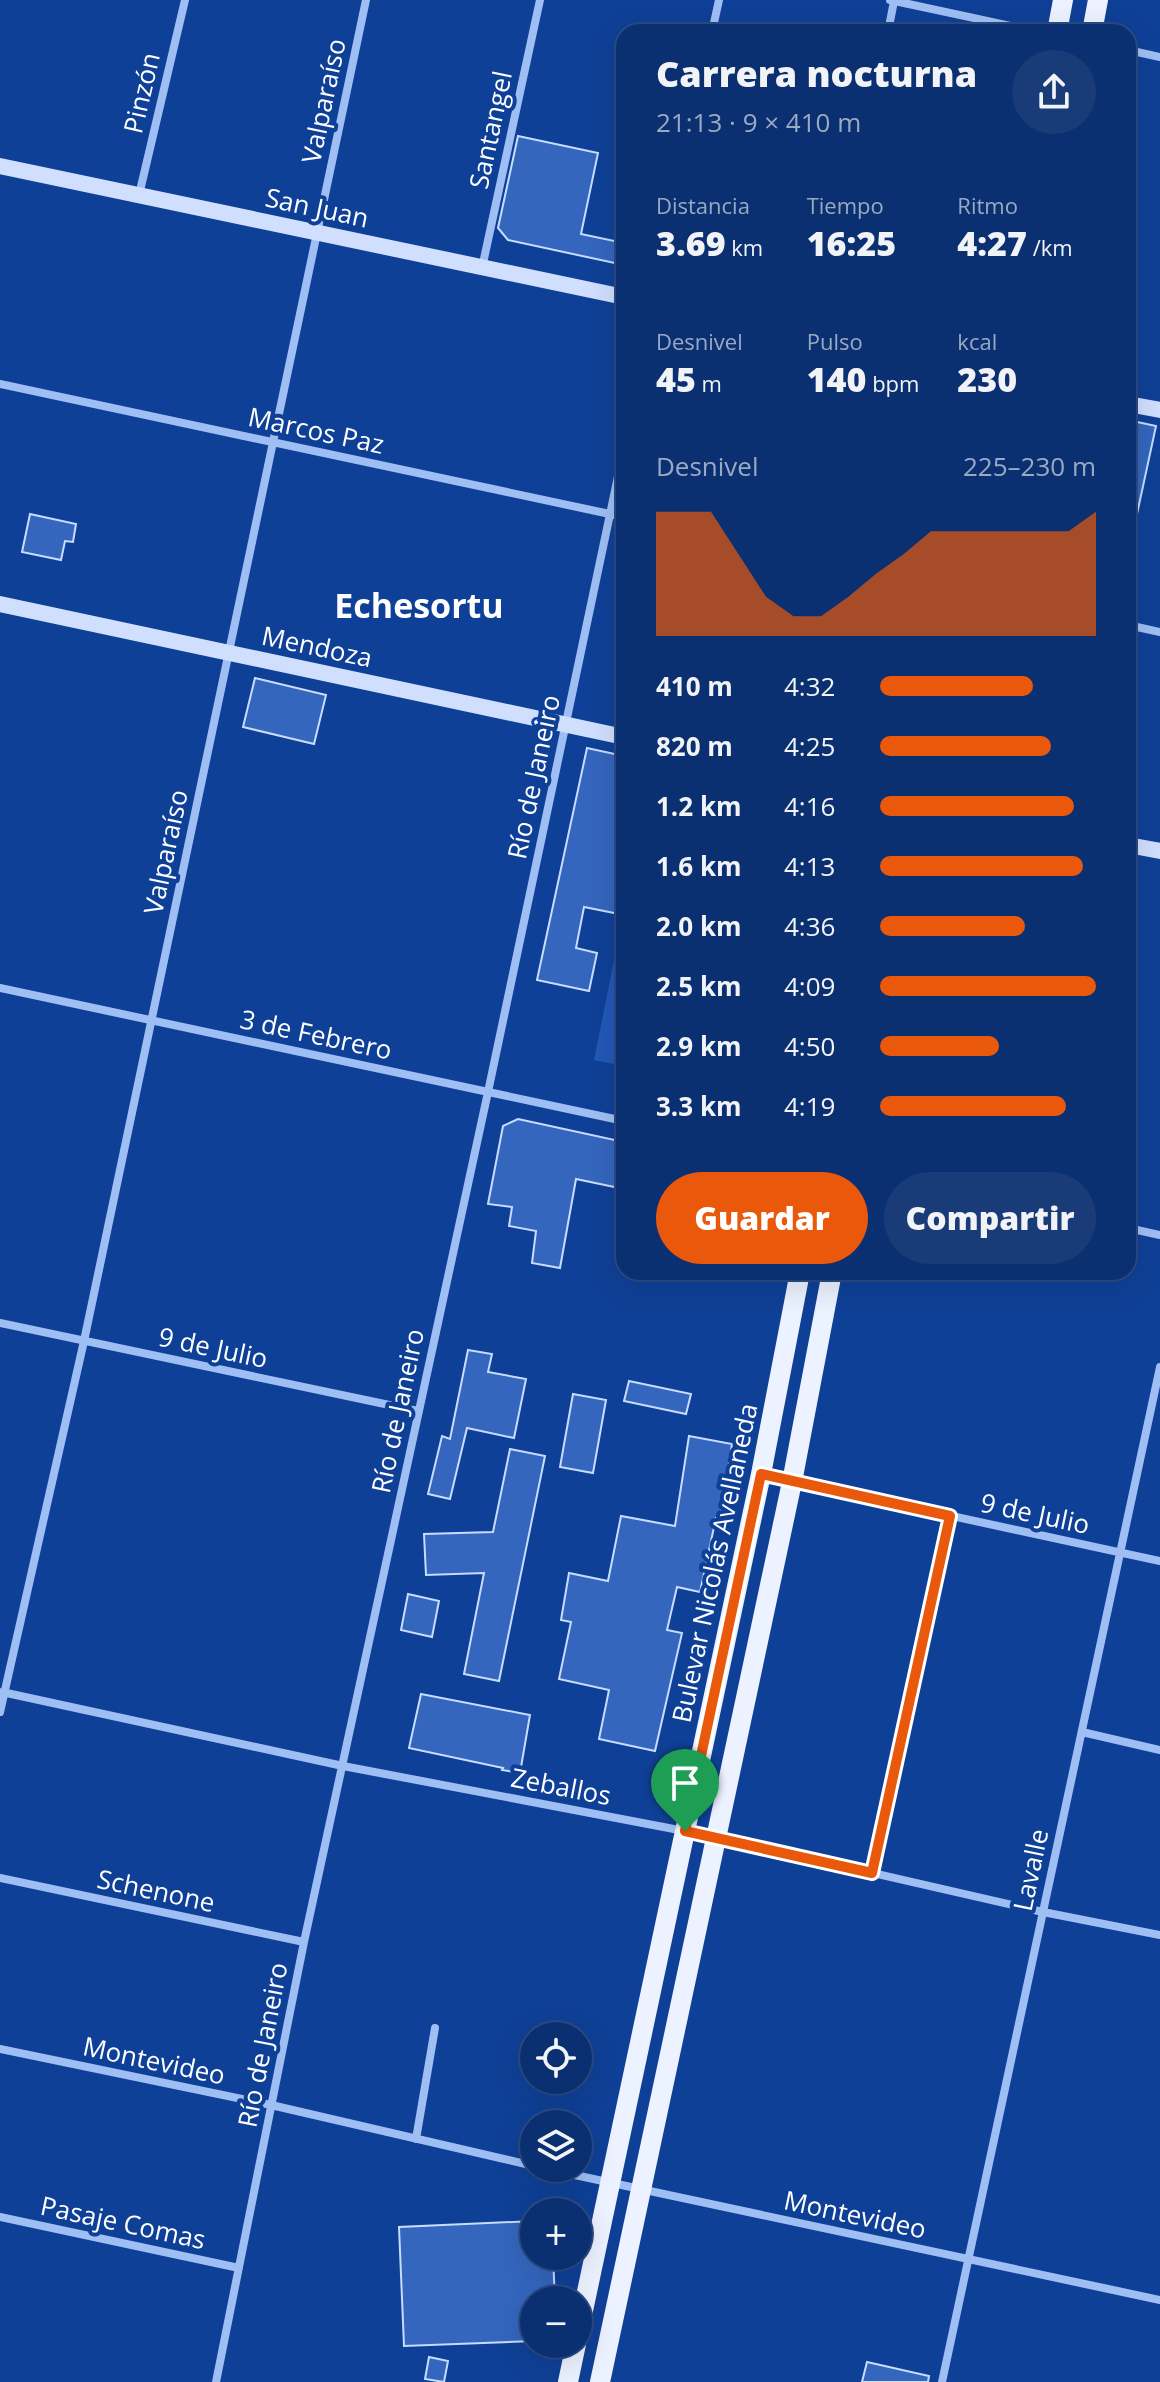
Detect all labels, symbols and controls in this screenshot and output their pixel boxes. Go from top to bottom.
street label: Valparaíso [292,35,354,166]
street label: Pinzón [114,49,168,137]
text: Carrera nocturna [656,49,977,98]
button: share [1012,50,1096,134]
street label: Santangel [460,68,520,192]
text: 21:13 · 9 × 410 m [656,104,861,140]
street label: San Juan [262,179,372,236]
text: Distancia [656,190,750,220]
text: Tiempo [807,190,884,220]
text: Ritmo [957,190,1018,220]
text: 3.69 [656,220,726,266]
text: 16:25 [807,220,896,266]
text: 4:27 [957,220,1027,266]
text: km [726,232,763,262]
text: /km [1027,232,1073,262]
text: Desnivel [656,326,743,356]
text: Pulso [807,326,863,356]
text: kcal [957,326,997,356]
text: 45 [656,356,696,402]
text: 140 [807,356,866,402]
text: 230 [957,356,1017,402]
text: m [696,368,722,398]
text: bpm [866,368,919,398]
street label: Marcos Paz [245,398,387,462]
text: Desnivel [656,448,759,484]
text: 225–230 m [963,448,1096,484]
district label: Echesortu [334,582,504,628]
street label: Mendoza [259,617,376,675]
text: 410 m [656,668,733,704]
text: 4:32 [784,668,835,704]
street label: Río de Janeiro [498,691,568,862]
text: 820 m [656,728,733,764]
text: 4:25 [784,728,835,764]
street label: Valparaíso [134,786,196,917]
text: 1.2 km [656,788,742,824]
text: 4:16 [784,788,835,824]
text: 1.6 km [656,848,742,884]
text: 4:13 [784,848,835,884]
text: 2.0 km [656,908,742,944]
text: 4:36 [784,908,835,944]
text: 2.5 km [656,968,742,1004]
text: 4:09 [784,968,835,1004]
street label: 3 de Febrero [237,1000,395,1068]
text: 2.9 km [656,1028,742,1064]
text: 4:50 [784,1028,835,1064]
text: 3.3 km [656,1088,742,1124]
text: 4:19 [784,1088,835,1124]
button: Guardar [656,1172,868,1264]
button: Compartir [884,1172,1096,1264]
street label: 9 de Julio [155,1318,271,1376]
street label: Río de Janeiro [362,1325,432,1496]
street label: Bulevar Nicolás Avellaneda [663,1400,765,1726]
street label: 9 de Julio [977,1484,1093,1542]
pin [651,1749,719,1831]
street label: Zeballos [508,1759,614,1813]
icon: arrive [663,1761,707,1805]
street label: Lavalle [1004,1825,1056,1914]
street label: Schenone [94,1860,218,1920]
street label: Río de Janeiro [228,1959,296,2130]
map controls [520,2022,592,2358]
button: locate [520,2022,592,2094]
street label: Montevideo [80,2027,229,2093]
button: layers [520,2110,592,2182]
street label: Montevideo [781,2181,930,2247]
street label: Pasaje Comas [37,2187,209,2257]
button: + [520,2198,592,2270]
button: − [520,2286,592,2358]

